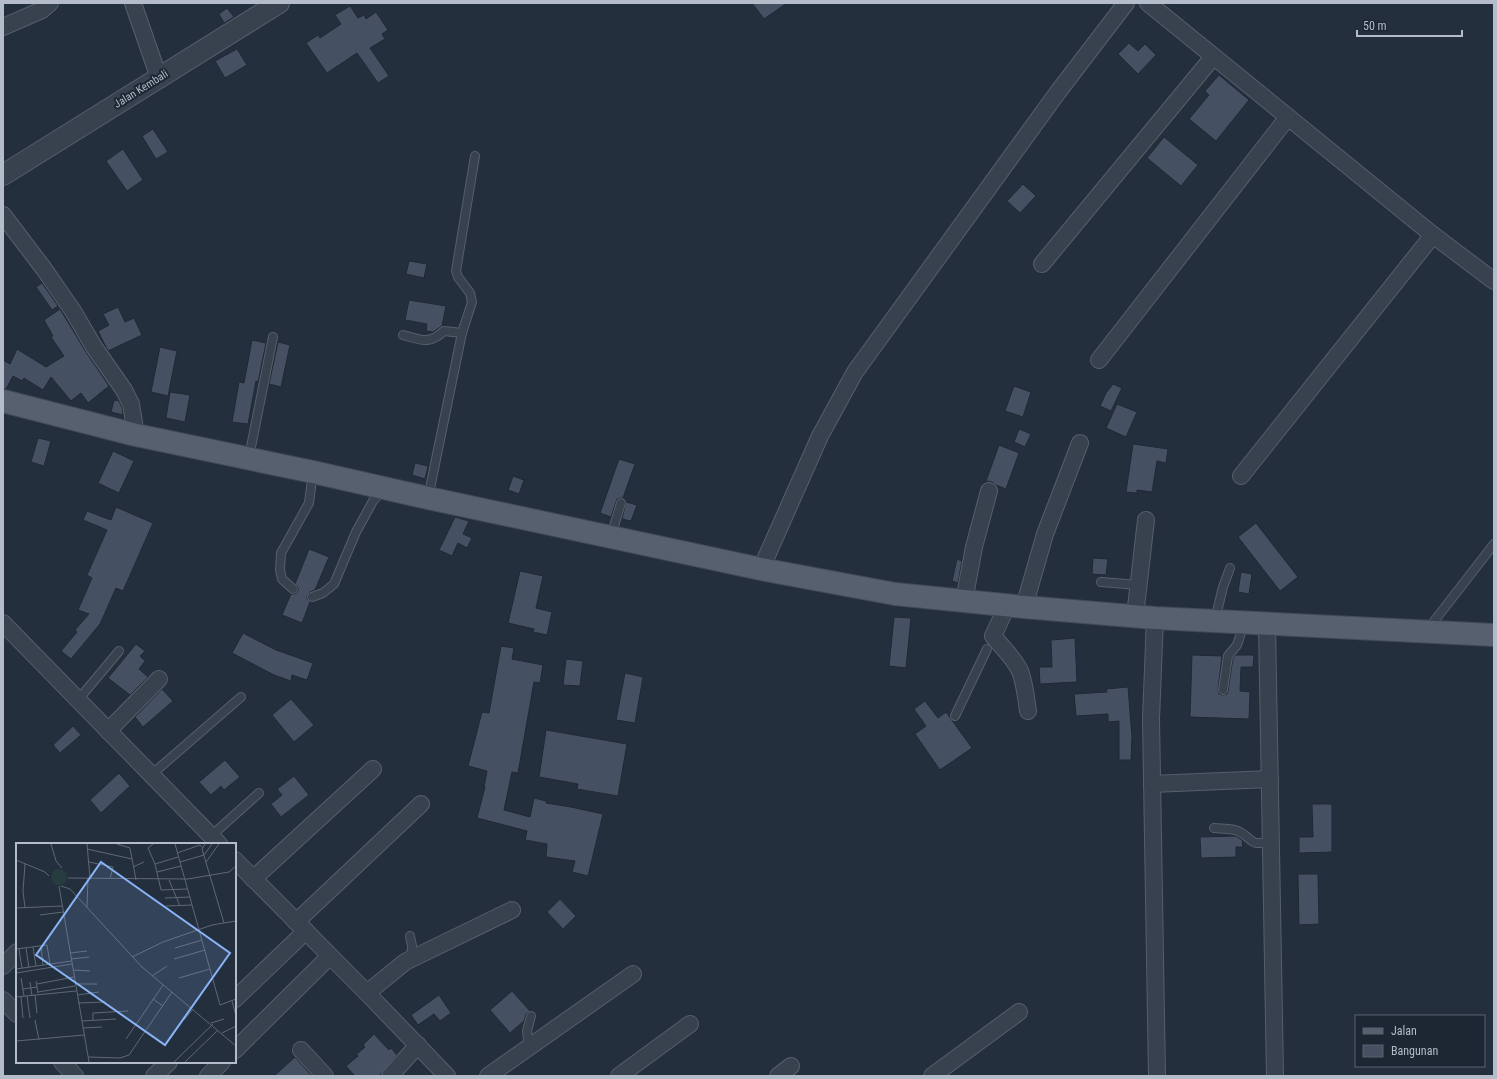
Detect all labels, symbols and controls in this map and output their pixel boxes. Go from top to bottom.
scale bar [1357,12,1462,38]
text: 50 m [1363,19,1387,33]
street label: Jalan Kembali [112,67,170,111]
inset map [16,843,236,1063]
legend [1355,1015,1485,1067]
text: Jalan [1391,1024,1417,1038]
text: Bangunan [1391,1044,1438,1058]

